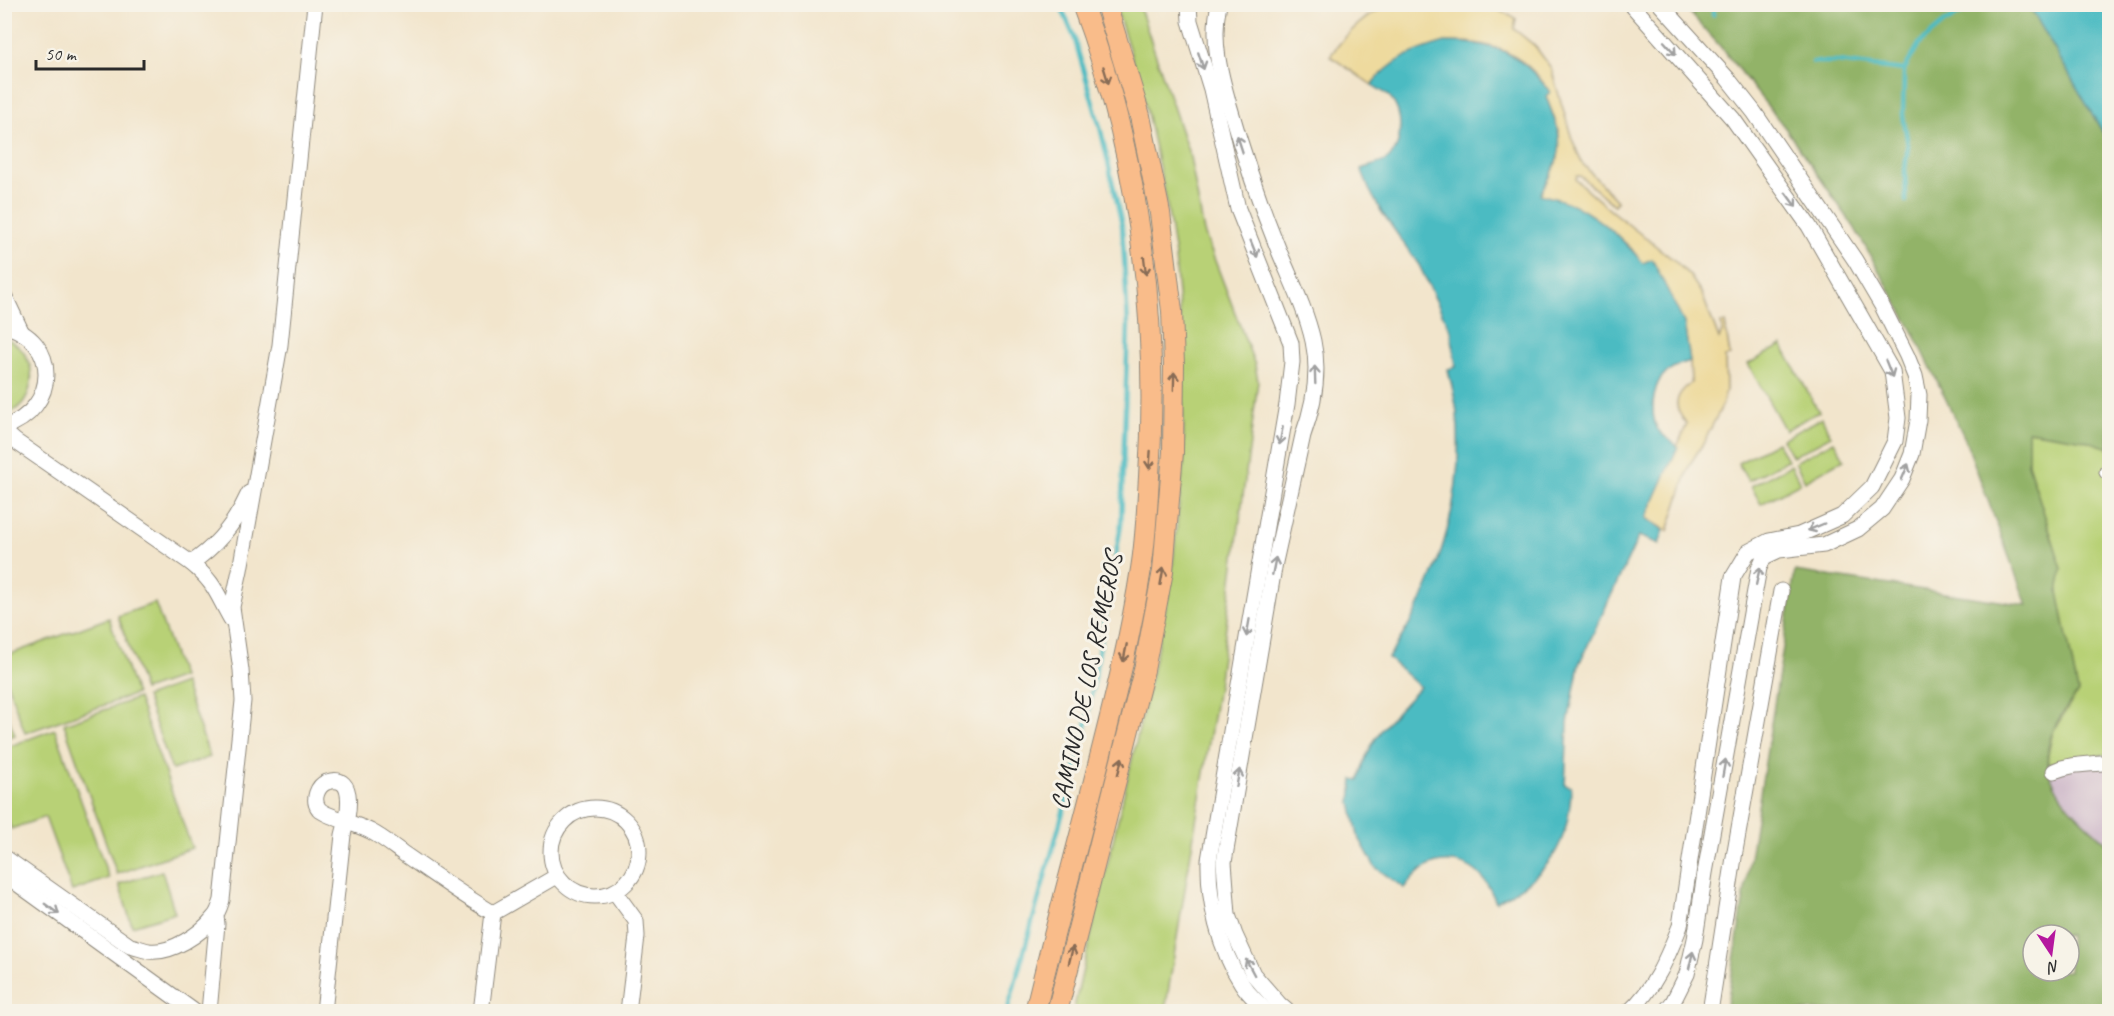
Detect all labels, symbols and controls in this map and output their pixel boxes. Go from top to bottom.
scale bar [36,33,144,71]
one-way arrow [1663,40,1677,55]
text: 50 m [45,43,78,65]
one-way arrow [1196,51,1207,70]
one-way arrow [1101,65,1112,84]
one-way arrow [1234,135,1245,154]
one-way arrow [1785,192,1797,208]
one-way arrow [1249,239,1260,257]
one-way arrow [1140,255,1151,275]
one-way arrow [1884,359,1895,377]
one-way arrow [1310,366,1321,386]
one-way arrow [1168,372,1180,392]
one-way arrow [1275,425,1286,445]
one-way arrow [1145,450,1156,470]
one-way arrow [1900,463,1911,481]
one-way arrow [1808,522,1826,533]
street label: CAMINO DE LOS REMEROS [1043,544,1131,813]
one-way arrow [1269,556,1280,576]
one-way arrow [1157,566,1168,586]
one-way arrow [1753,567,1764,586]
one-way arrow [1242,617,1253,637]
one-way arrow [1119,643,1130,663]
one-way arrow [1115,757,1126,776]
one-way arrow [1719,759,1730,778]
one-way arrow [1233,769,1244,789]
one-way arrow [43,903,59,915]
north arrow [2021,923,2081,983]
one-way arrow [1066,946,1078,965]
one-way arrow [1685,951,1697,970]
text: N [2044,956,2061,978]
one-way arrow [1244,959,1255,977]

